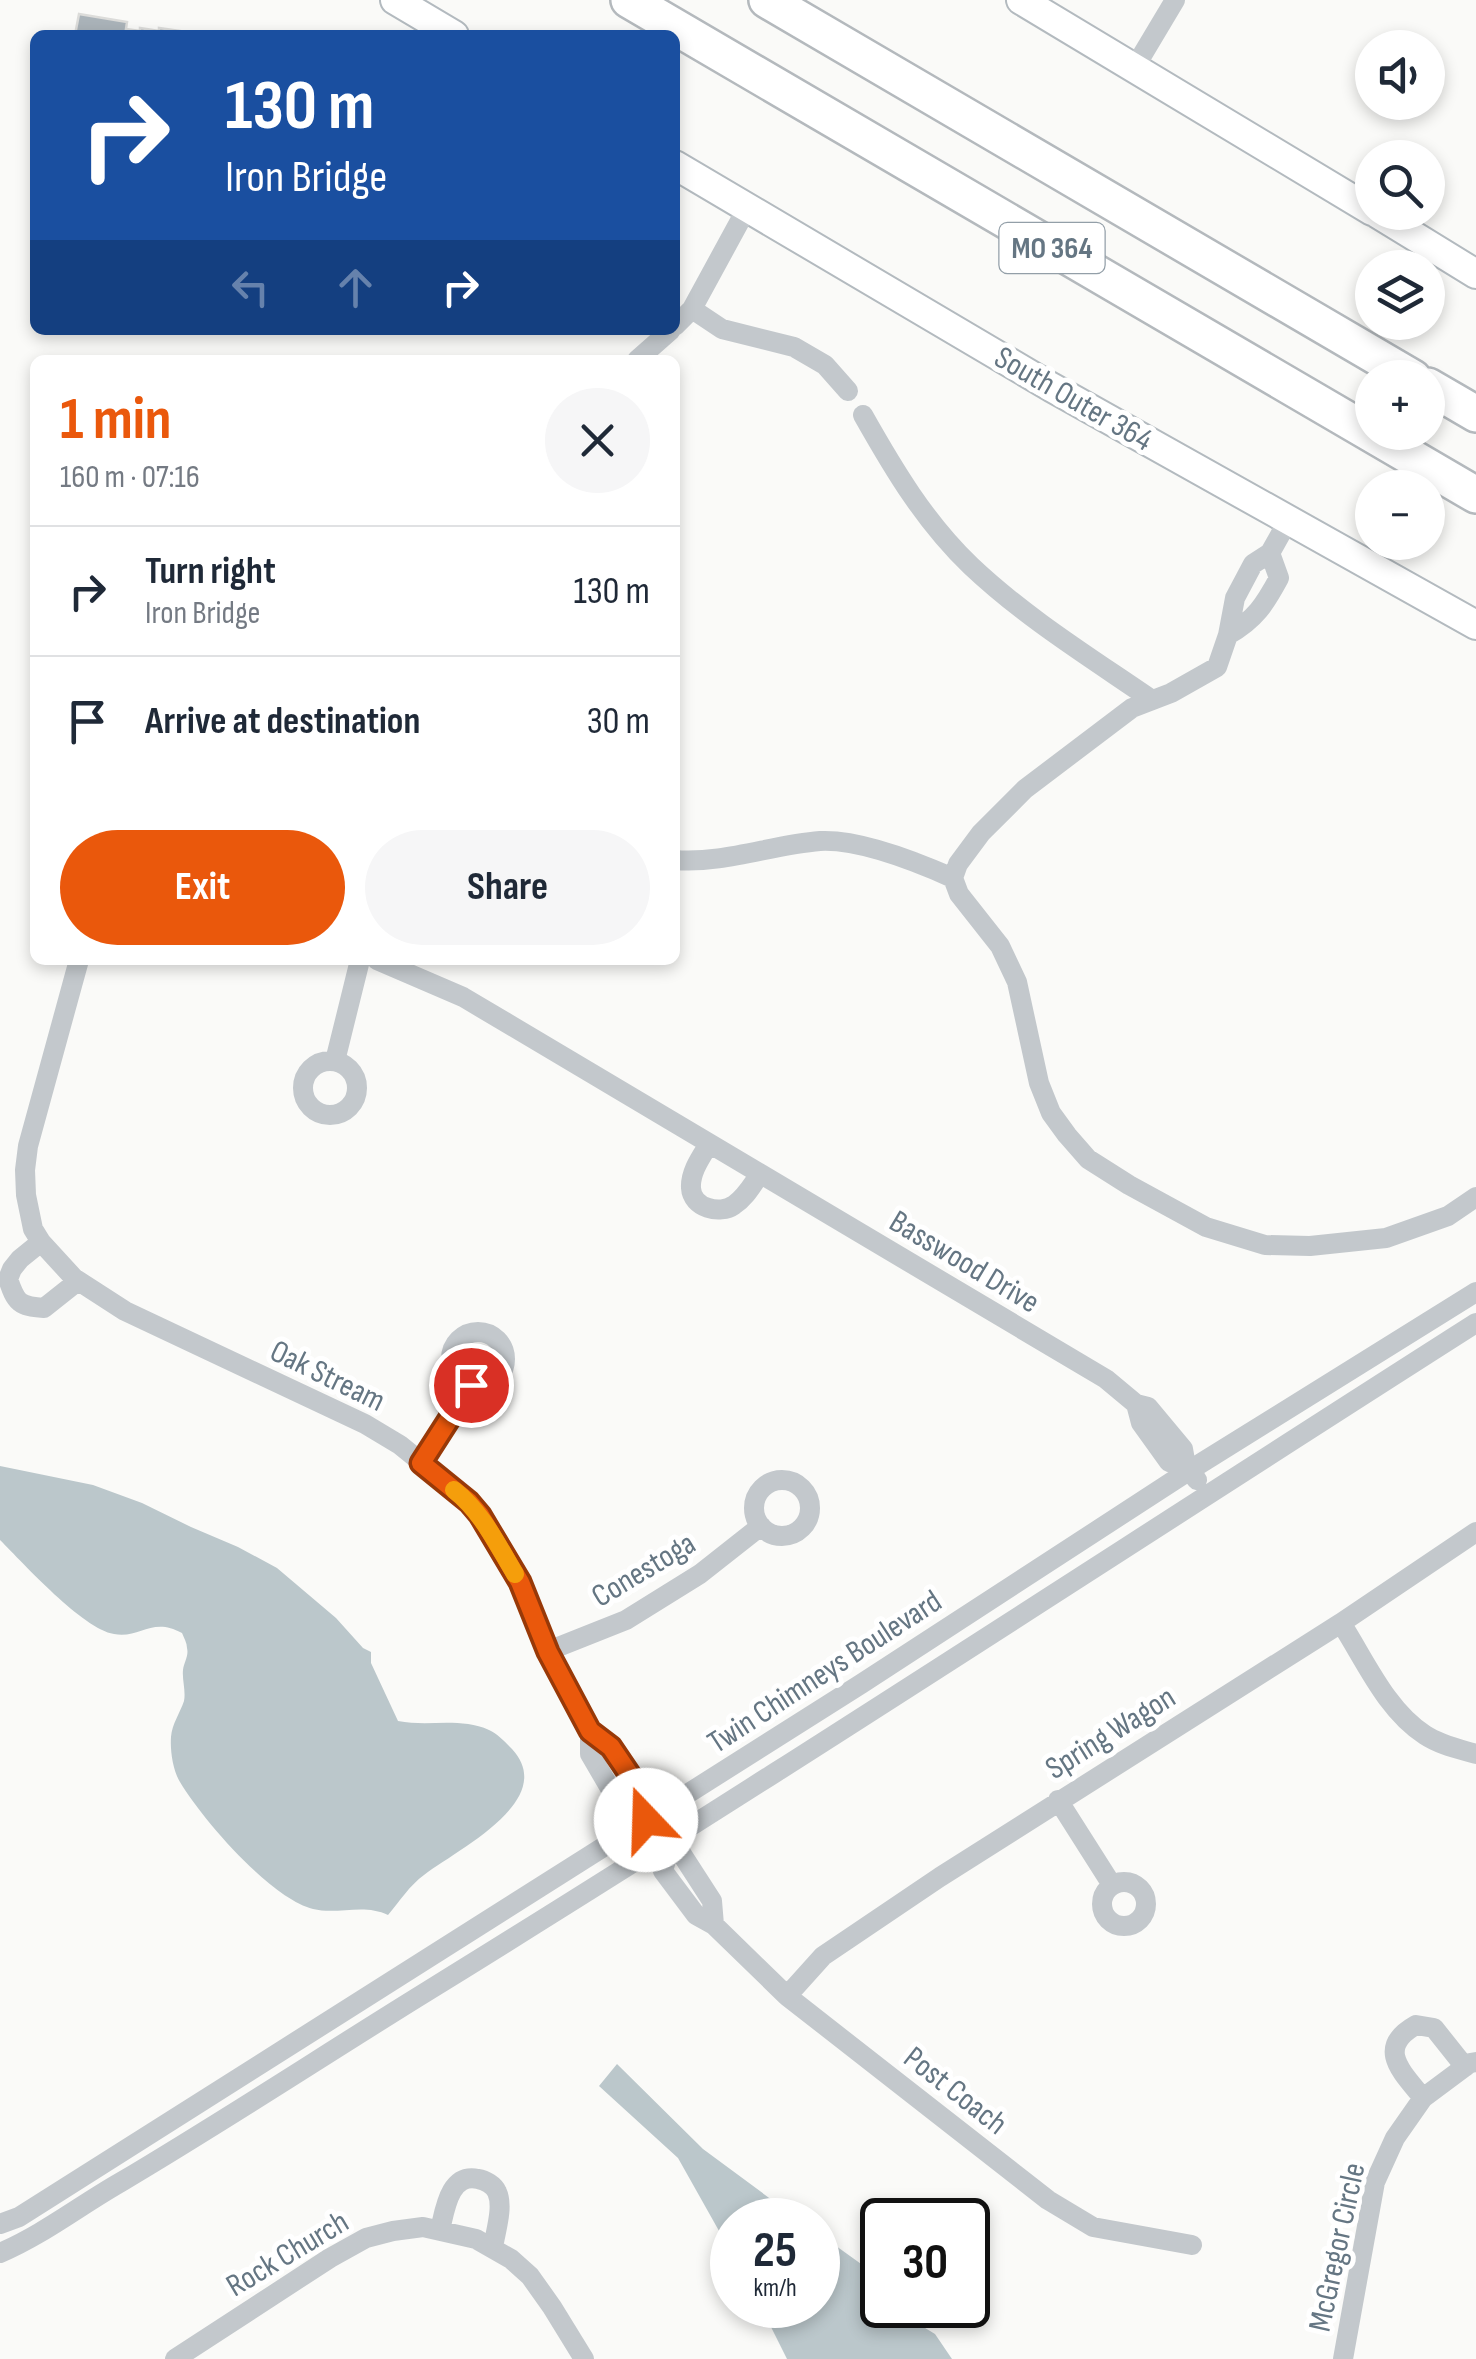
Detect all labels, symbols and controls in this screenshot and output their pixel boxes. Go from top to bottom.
map controls [1355,30,1445,560]
button: sound [1355,30,1445,120]
text: 130 m [225,65,374,149]
icon: right [60,70,190,200]
button: search [1355,140,1445,230]
text: Iron Bridge [225,150,387,205]
road number: MO 364 [1000,223,1104,273]
button: layers [1355,250,1445,340]
icon: left [223,260,278,315]
icon: ahead [328,260,383,315]
icon: right [433,260,488,315]
street label: South Outer 364 [987,338,1159,460]
button: + [1355,360,1445,450]
text: 1 min [60,384,172,456]
button: close [545,388,650,493]
text: 160 m · 07:16 [60,458,200,497]
button: − [1355,470,1445,560]
text: Turn right [145,549,276,594]
icon: right [60,564,115,619]
text: 130 m [573,569,650,614]
text: Iron Bridge [145,594,260,633]
icon: arrive [60,694,115,749]
text: Arrive at destination [145,699,420,744]
text: 30 m [587,699,650,744]
button: Exit [60,830,345,945]
button: Share [365,830,650,945]
street label: Basswood Drive [882,1202,1046,1322]
street label: Oak Stream [264,1332,391,1421]
pin [429,1343,514,1428]
icon: arrive [444,1358,499,1413]
street label: Conestoga [585,1524,703,1616]
street label: Twin Chimneys Boulevard [701,1582,949,1762]
street label: Spring Wagon [1039,1678,1183,1788]
position arrow [594,1768,698,1872]
street label: Post Coach [896,2039,1015,2144]
street label: McGregor Circle [1301,2159,1374,2335]
speed limit sign: 30 [860,2198,990,2328]
street label: Rock Church [220,2203,356,2306]
text: 25 [753,2221,797,2281]
text: km/h [753,2273,797,2304]

